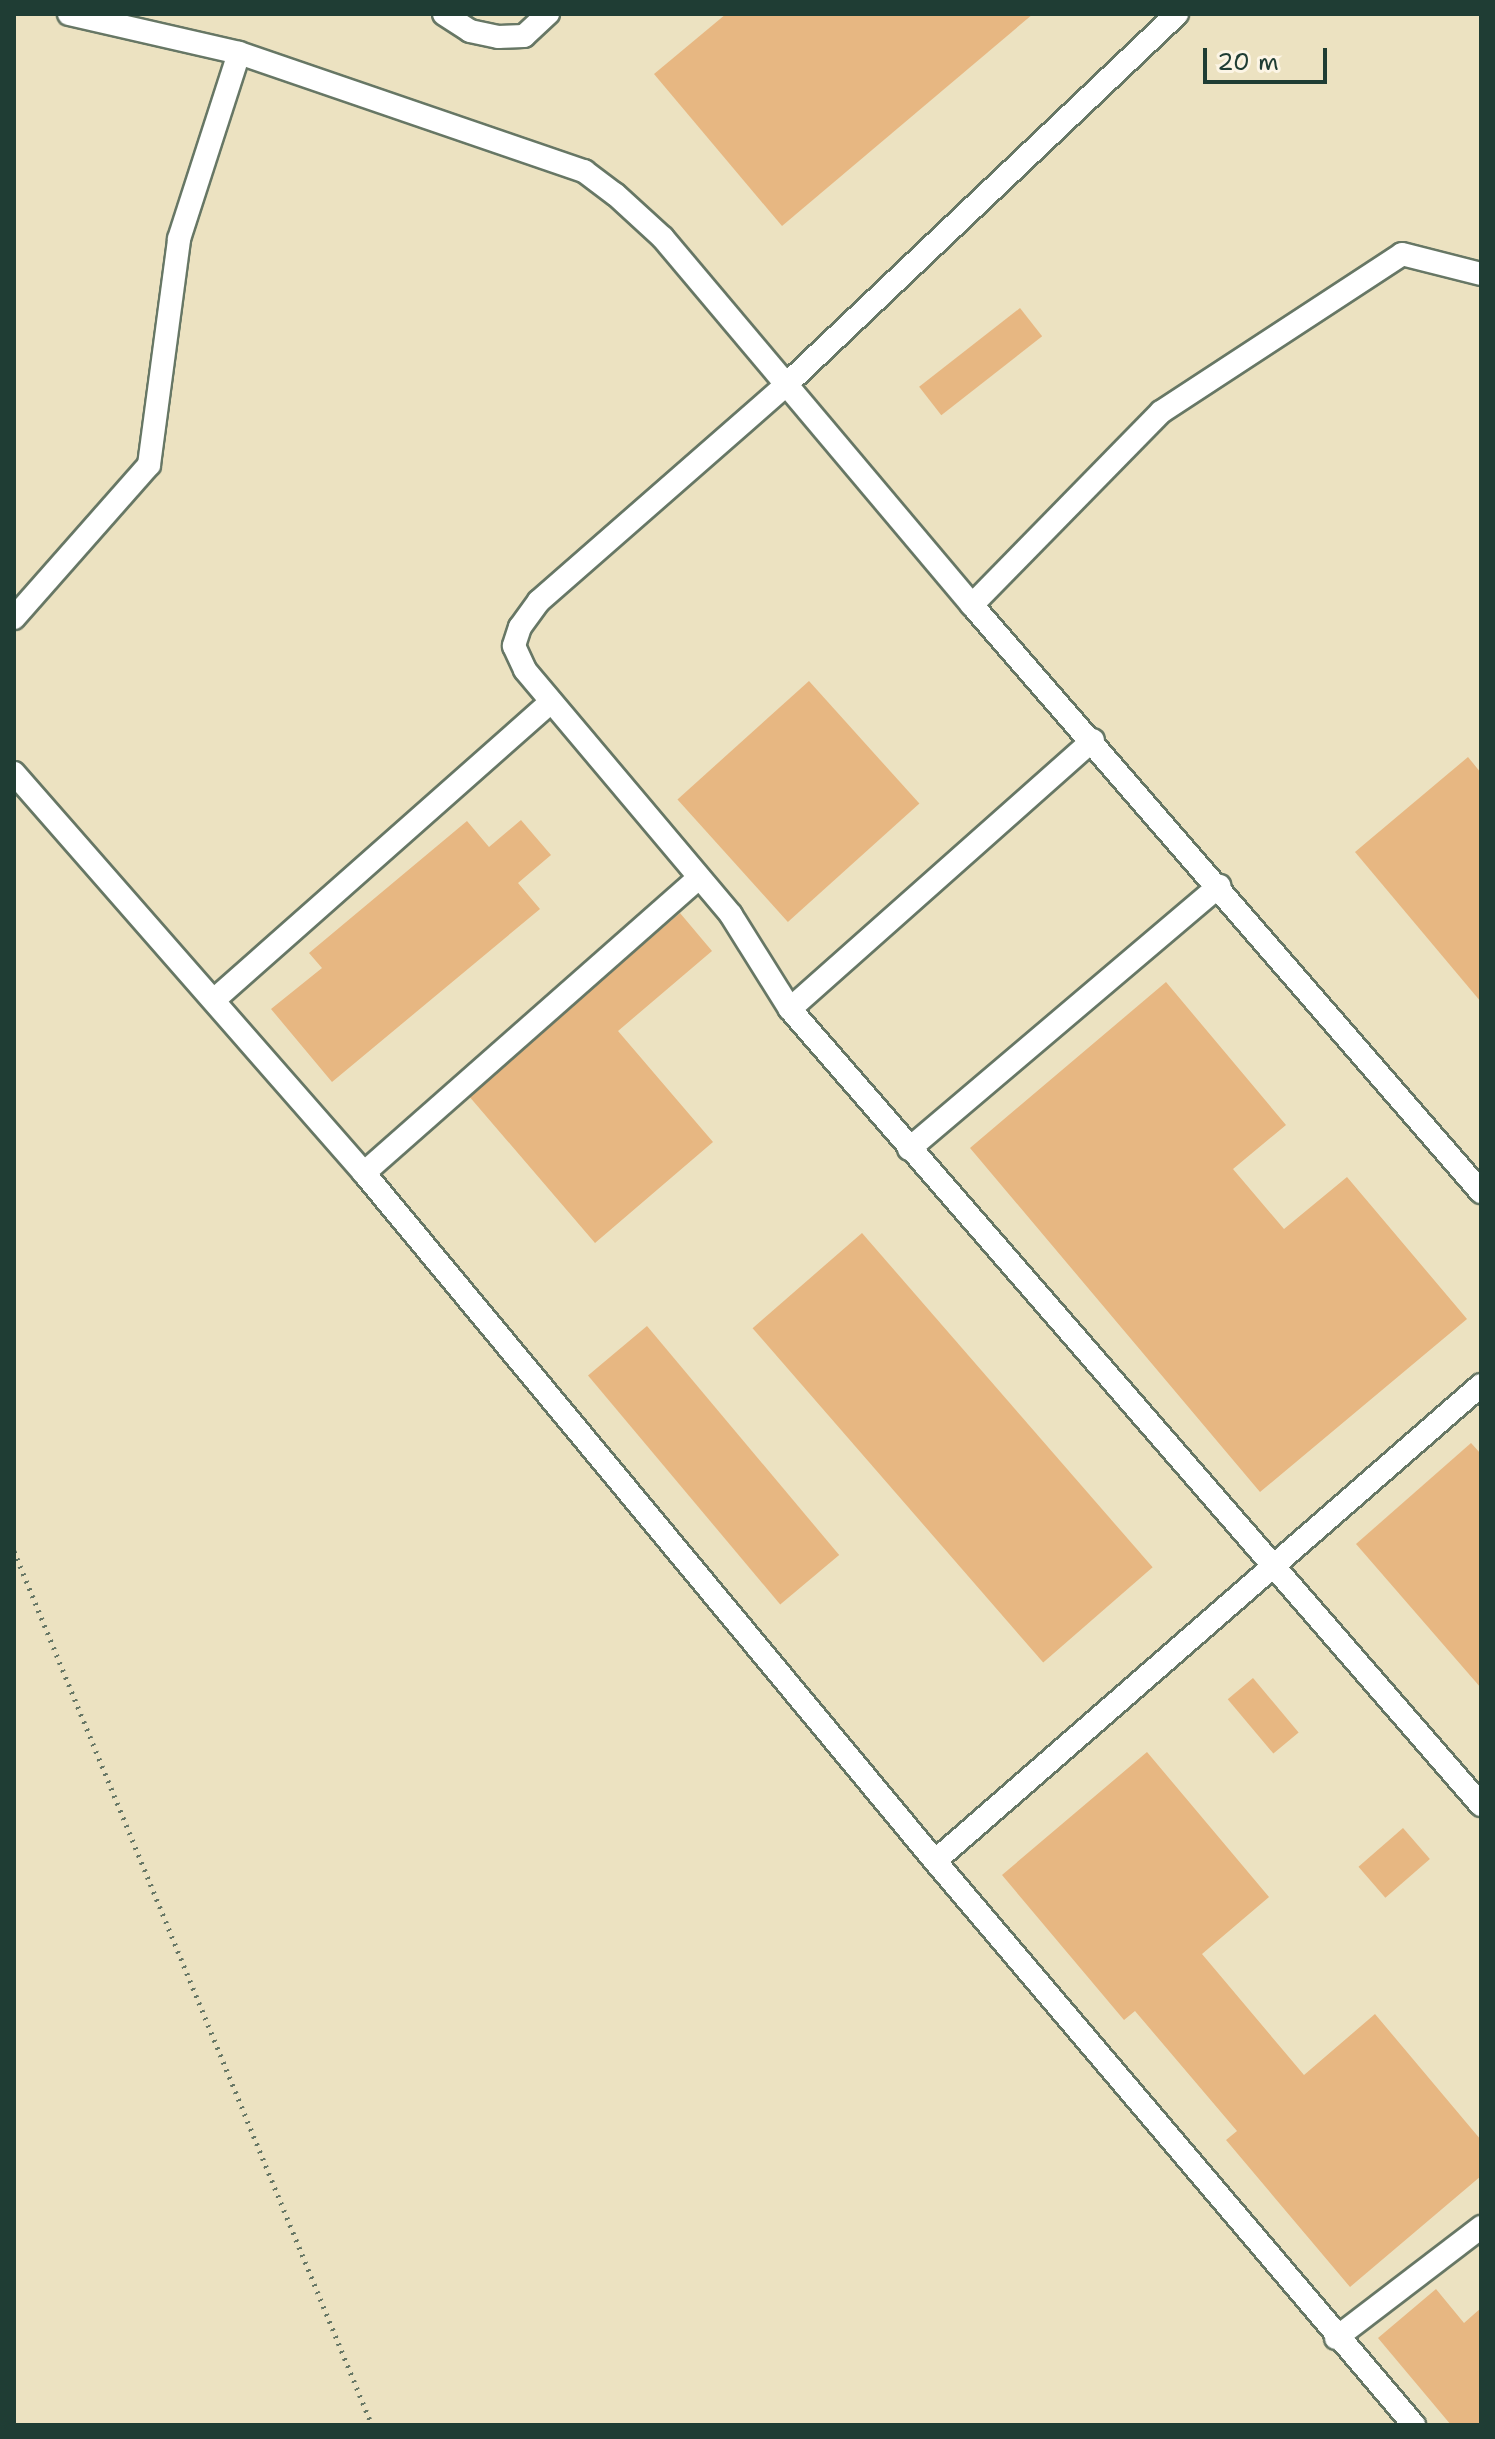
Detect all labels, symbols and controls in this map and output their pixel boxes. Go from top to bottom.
scale bar [1207,32,1331,82]
text: 20 m [1217,46,1279,78]

